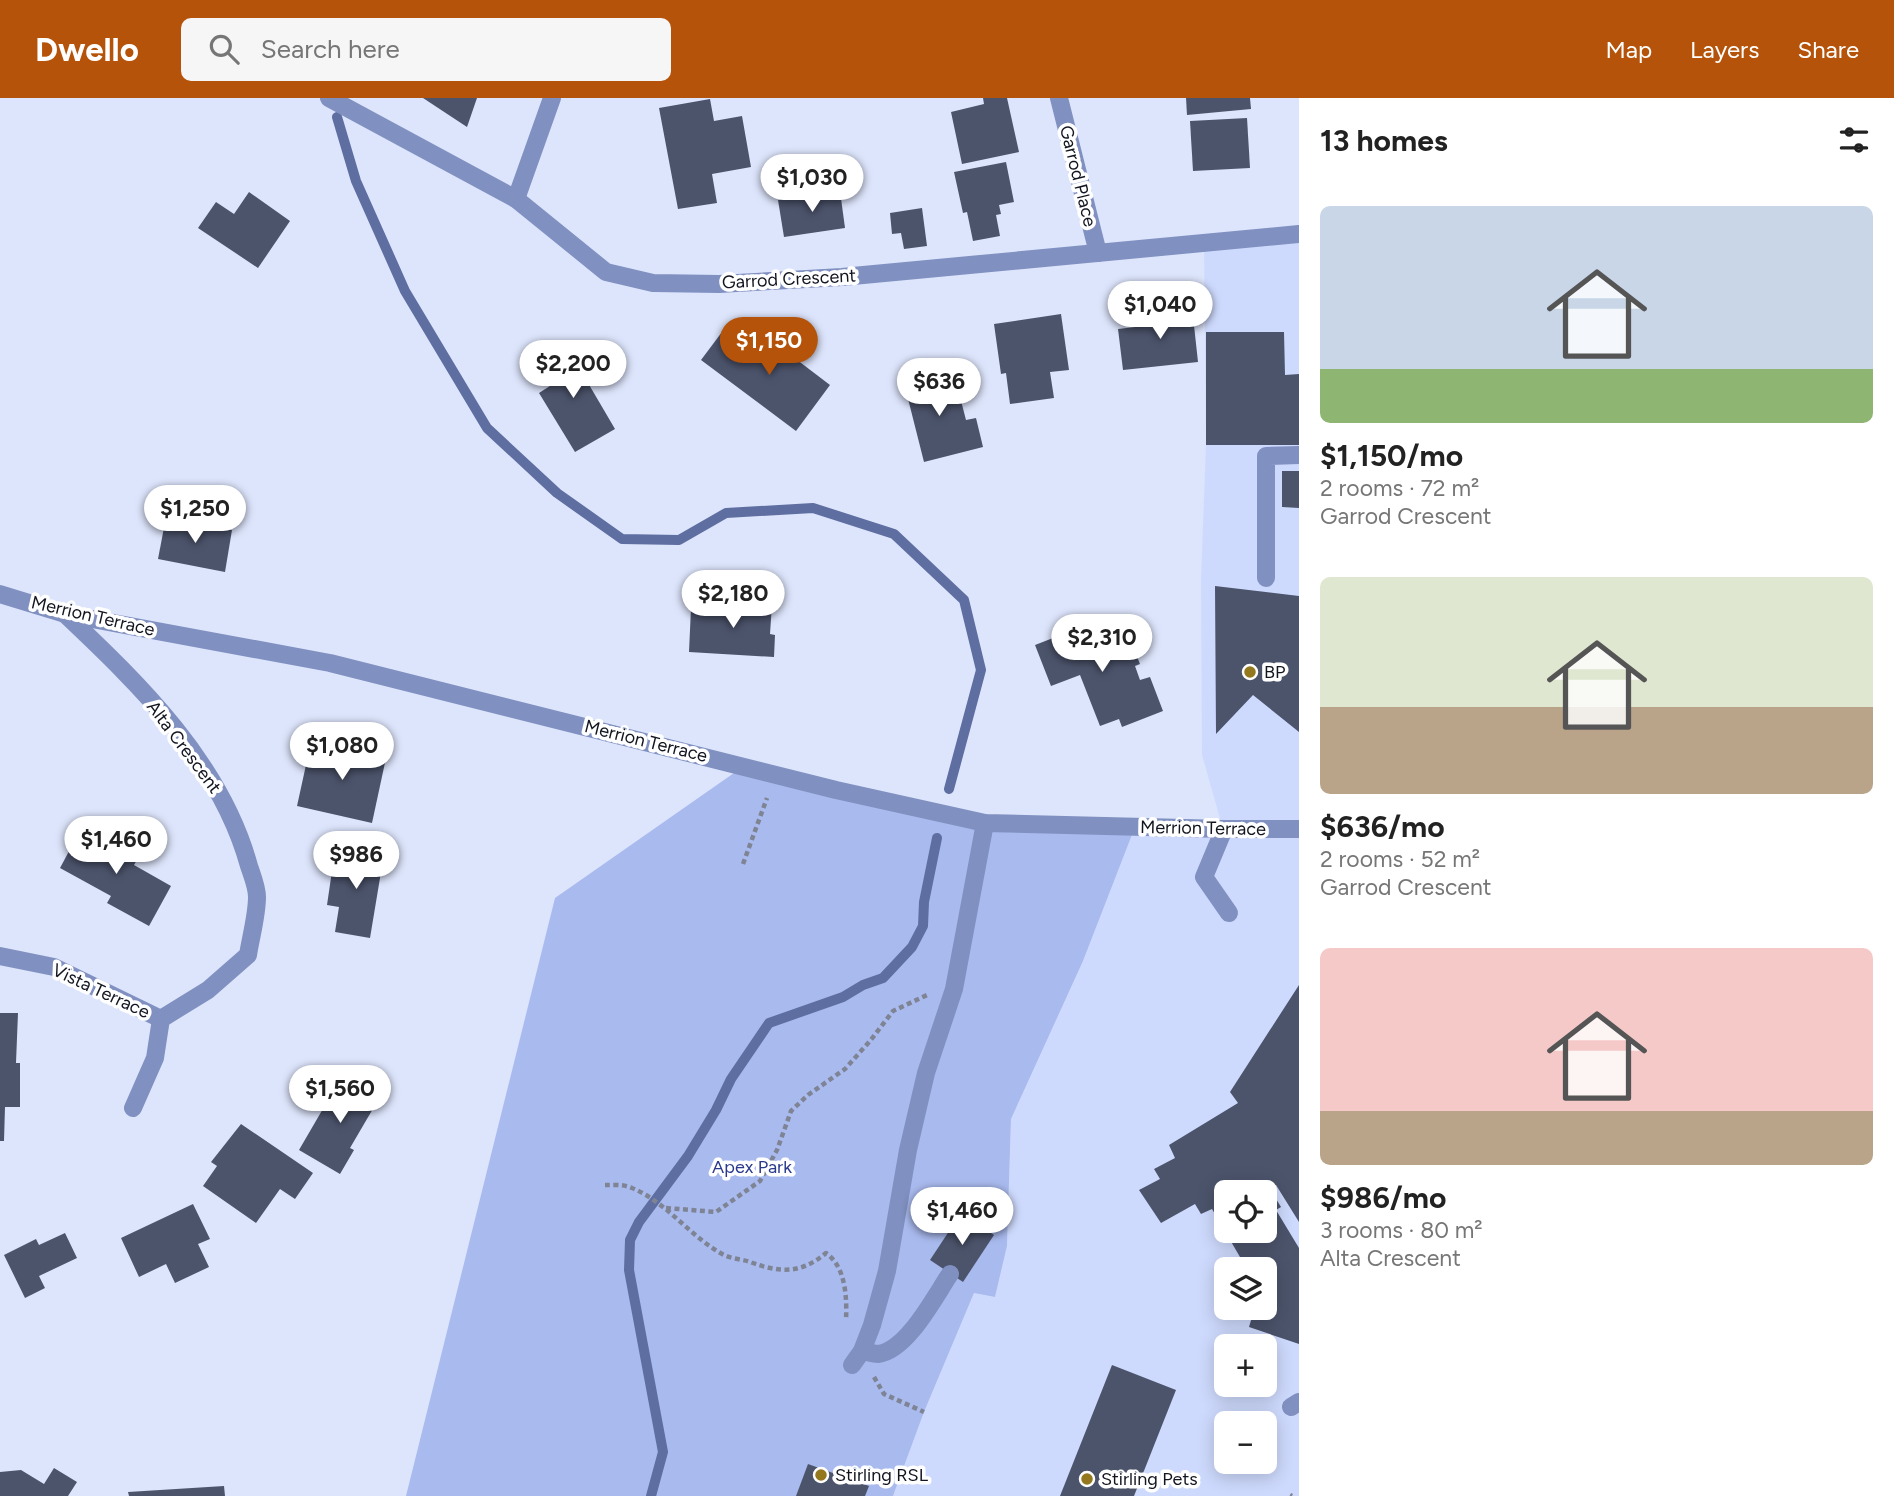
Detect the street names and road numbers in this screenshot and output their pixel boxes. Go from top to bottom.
street label: Garrod Place [1055,123,1101,229]
street label: Garrod Crescent [721,264,857,293]
street label: Merrion Terrace [29,591,157,641]
street label: Alta Crescent [142,696,226,798]
street label: Merrion Terrace [582,715,710,767]
street label: Merrion Terrace [1140,816,1266,840]
street label: Vista Terrace [49,959,153,1023]

